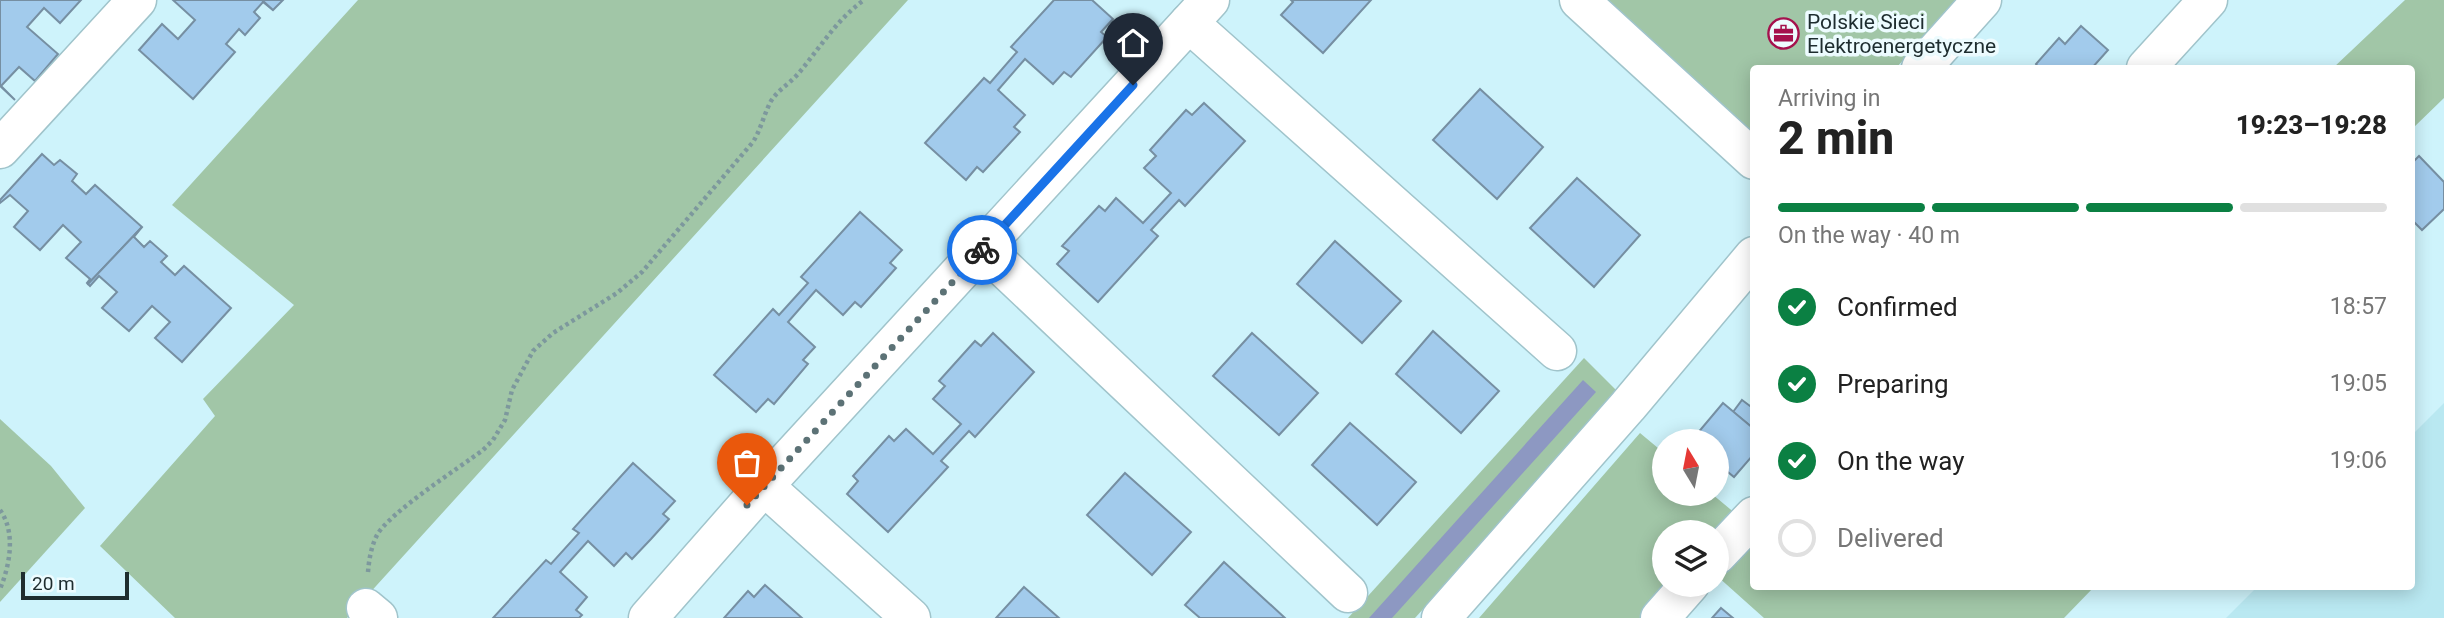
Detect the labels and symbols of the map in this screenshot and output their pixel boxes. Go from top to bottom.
place label: Polskie Sieci Elektroenergetyczne [1807,10,1996,58]
pin [1103,13,1163,85]
office icon: Polskie Sieci Elektroenergetyczne [1767,17,1801,51]
courier [947,215,1017,285]
north arrow [1652,429,1729,506]
pin [717,433,777,505]
scale bar [21,569,130,601]

